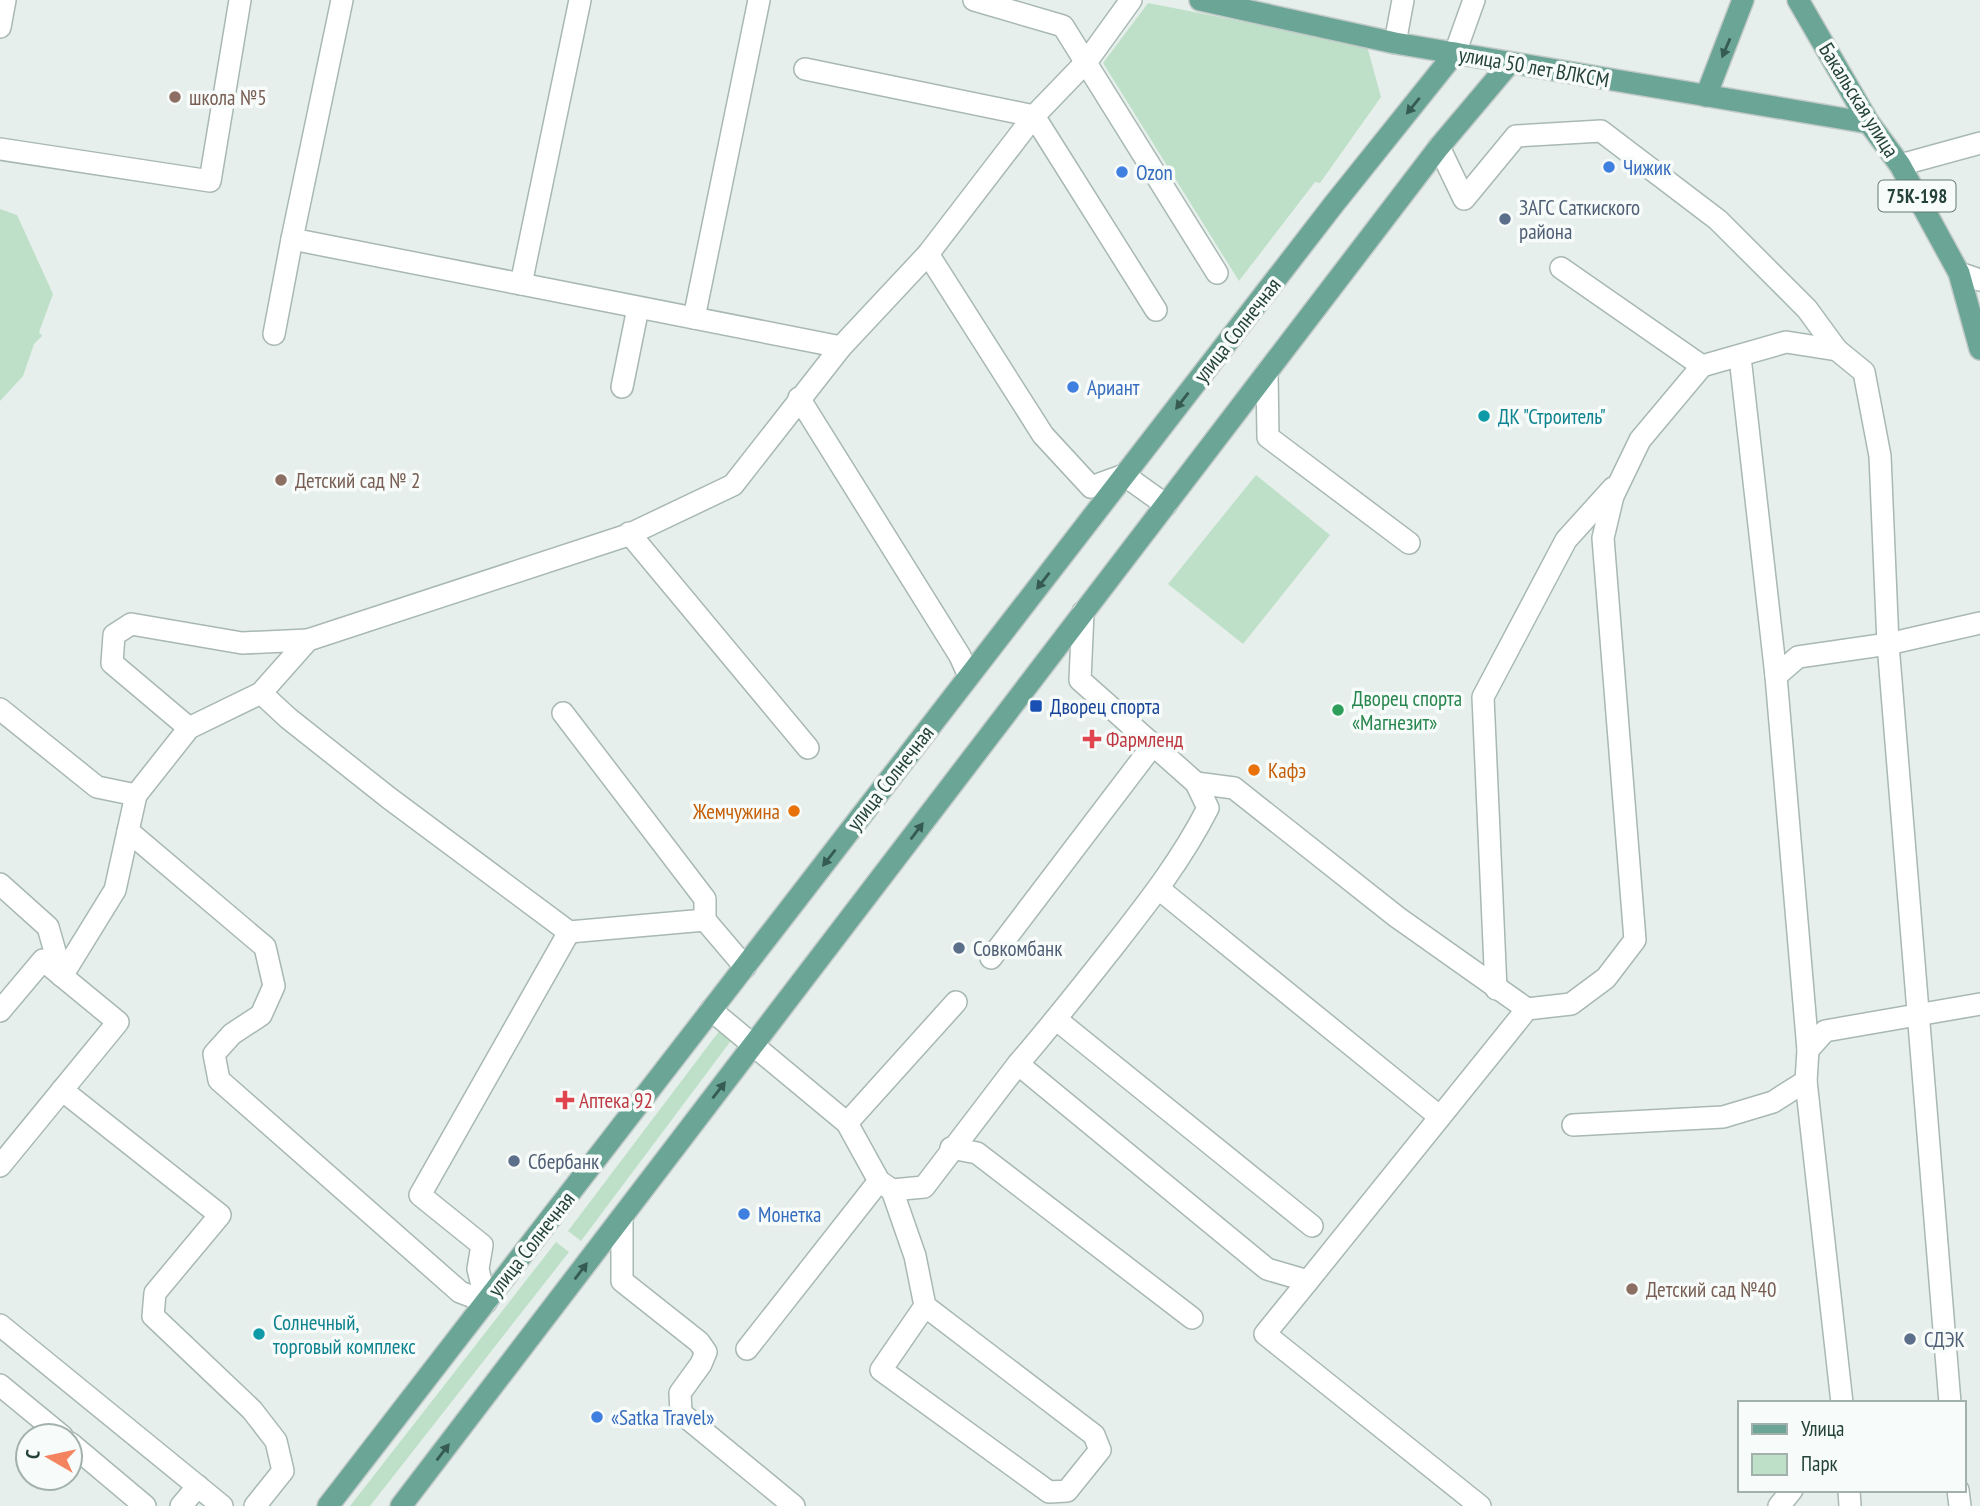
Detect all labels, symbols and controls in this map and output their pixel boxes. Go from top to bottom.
one-way arrow [1720,38,1731,59]
street label: Бакальская улица [1813,38,1905,162]
street label: улица 50 лет ВЛКСМ [1457,40,1611,94]
place label: школа №5 [189,84,267,111]
marker: школа №5 [167,89,183,105]
one-way arrow [1405,97,1420,115]
place label: Чижик [1623,154,1671,181]
place label: Ozon [1136,159,1173,186]
marker: Чижик [1601,159,1617,175]
marker: Ozon [1114,164,1130,180]
road number: 75К-198 [1878,180,1955,212]
place label: ЗАГС Саткиского района [1519,194,1640,245]
marker: ЗАГС Саткиского района [1497,211,1513,227]
street label: улица Солнечная [1188,272,1286,388]
place label: Ариант [1087,374,1140,401]
marker: Ариант [1065,379,1081,395]
one-way arrow [1175,392,1189,410]
place label: ДК "Строитель" [1498,403,1606,430]
marker: ДК "Строитель" [1476,408,1492,424]
place label: Детский сад № 2 [295,467,420,494]
marker: Детский сад № 2 [273,472,289,488]
one-way arrow [1036,572,1050,590]
place label: Дворец спорта «Магнезит» [1352,685,1462,736]
place label: Дворец спорта [1050,693,1160,720]
marker: Дворец спорта [1028,698,1044,714]
marker: Дворец спорта «Магнезит» [1330,702,1346,718]
street label: улица Солнечная [841,720,939,836]
place label: Фармленд [1106,726,1183,753]
marker: Фармленд [1084,731,1100,747]
place label: Кафэ [1268,757,1306,784]
marker: Кафэ [1246,762,1262,778]
place label: Жемчужина [692,798,780,825]
marker: Жемчужина [786,803,802,819]
one-way arrow [909,823,924,841]
one-way arrow [822,849,836,867]
place label: Совкомбанк [973,935,1062,962]
marker: Совкомбанк [951,940,967,956]
one-way arrow [712,1082,727,1100]
place label: Аптека 92 [579,1087,653,1114]
marker: Аптека 92 [557,1092,573,1108]
place label: Сбербанк [528,1148,599,1175]
marker: Сбербанк [506,1153,522,1169]
street label: улица Солнечная [482,1186,580,1302]
place label: Монетка [758,1201,821,1228]
marker: Монетка [736,1206,752,1222]
one-way arrow [573,1262,587,1280]
place label: Детский сад №40 [1646,1276,1776,1303]
marker: Детский сад №40 [1624,1281,1640,1297]
place label: Солнечный, торговый комплекс [273,1309,416,1360]
marker: Солнечный, торговый комплекс [251,1326,267,1342]
place label: СДЭК [1924,1326,1965,1353]
marker: СДЭК [1902,1331,1918,1347]
legend [1738,1401,1966,1492]
place label: «Satka Travel» [611,1404,714,1431]
marker: «Satka Travel» [589,1409,605,1425]
text: Улица [1801,1415,1844,1442]
north arrow [14,1422,84,1492]
one-way arrow [435,1443,450,1461]
text: С [20,1448,45,1461]
text: Парк [1801,1450,1838,1477]

